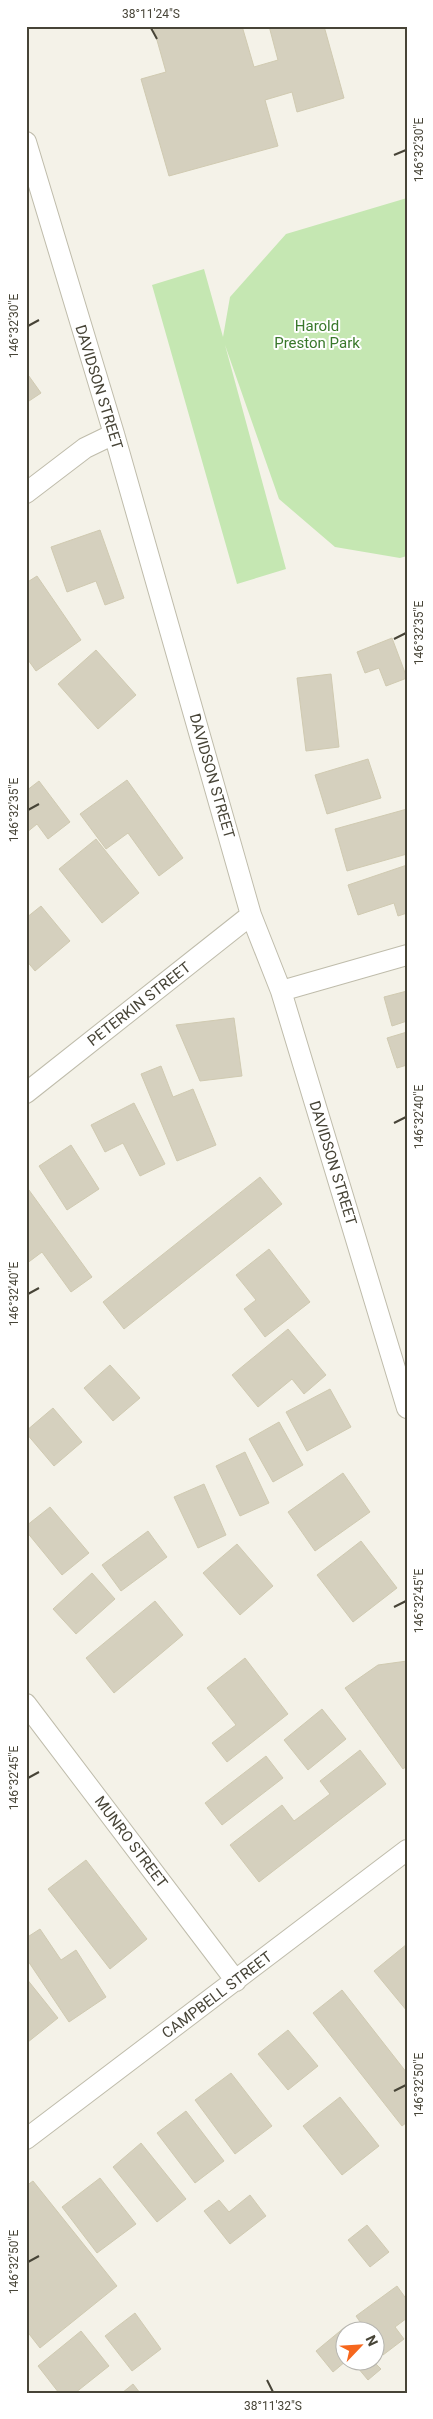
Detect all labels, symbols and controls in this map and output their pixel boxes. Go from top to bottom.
text: 38°11'24"S [122,7,180,21]
text: 146°32'30"E [412,118,426,182]
text: 146°32'30"E [7,294,21,358]
park label: Harold Preston Park [274,317,360,352]
street label: DAVIDSON STREET [72,323,127,451]
text: 146°32'35"E [412,601,426,665]
street label: DAVIDSON STREET [186,711,238,841]
text: 146°32'35"E [7,778,21,842]
street label: PETERKIN STREET [84,958,194,1050]
text: 146°32'40"E [412,1085,426,1149]
street label: DAVIDSON STREET [306,1099,361,1227]
text: 146°32'40"E [7,1262,21,1326]
text: 146°32'45"E [412,1569,426,1633]
text: 146°32'45"E [7,1746,21,1810]
street label: MUNRO STREET [91,1793,171,1891]
street label: CAMPBELL STREET [158,1948,276,2042]
text: 146°32'50"E [412,2053,426,2117]
text: 146°32'50"E [7,2230,21,2294]
north arrow [336,2322,386,2372]
text: N [362,2333,381,2348]
text: 38°11'32"S [244,2399,302,2413]

